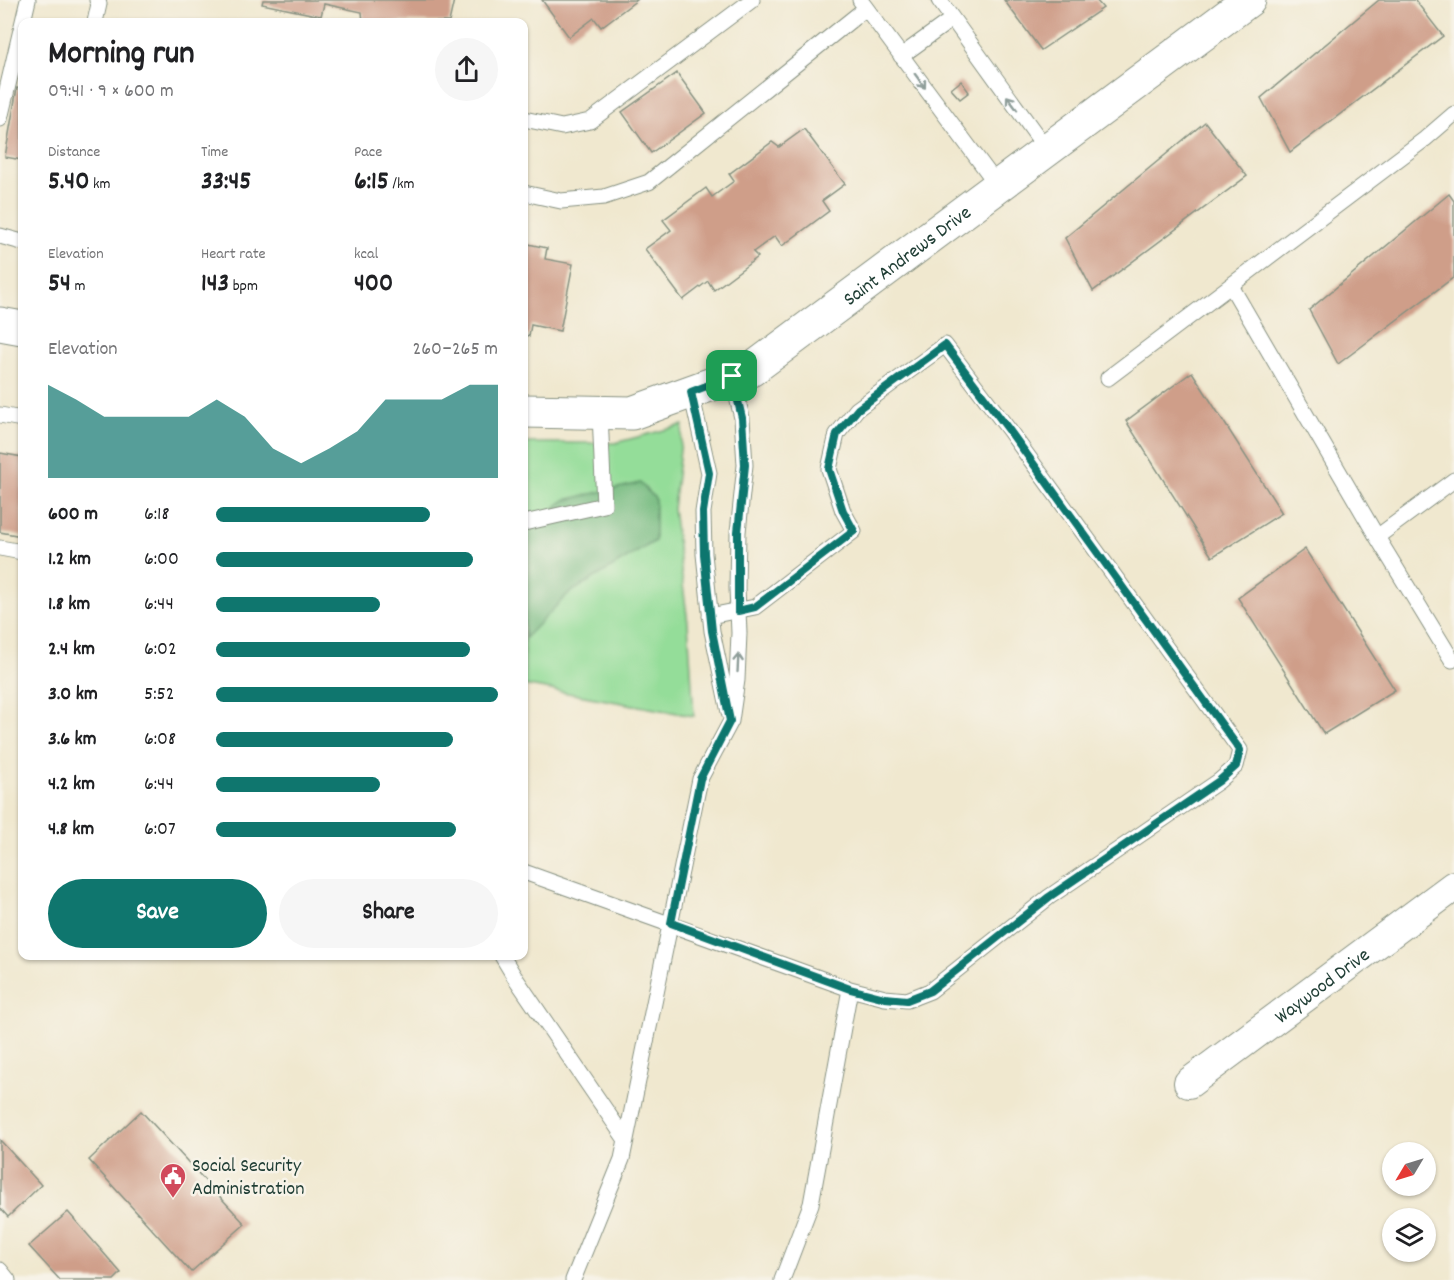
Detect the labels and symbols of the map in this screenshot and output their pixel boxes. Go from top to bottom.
one-way arrow [913,72,926,88]
one-way arrow [1006,95,1019,111]
street label: Saint Andrews Drive [838,200,978,314]
pin [706,350,757,401]
one-way arrow [733,653,744,673]
street label: Waywood Drive [1270,942,1377,1032]
north arrow [1382,1142,1436,1196]
place label: Social Security Administration [192,1153,304,1204]
public building icon: Social Security Administration [158,1161,188,1199]

